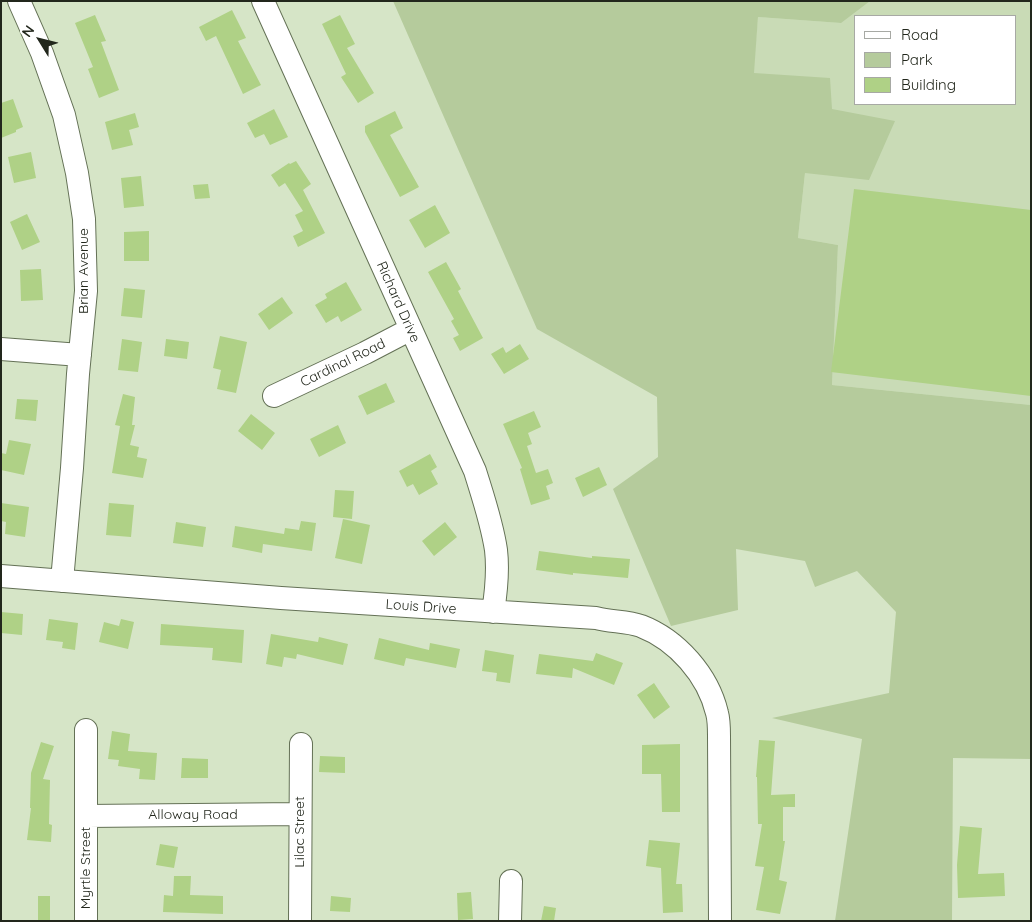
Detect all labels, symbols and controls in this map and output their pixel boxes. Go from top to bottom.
north arrow [15,15,65,65]
legend [854,15,1017,105]
text: N [18,22,38,41]
text: Road [901,25,938,44]
text: Park [901,50,933,69]
text: Building [901,75,956,94]
street label: Brian Avenue [76,228,92,314]
street label: Richard Drive [373,259,423,345]
street label: Cardinal Road [298,335,388,391]
street label: Louis Drive [385,596,457,618]
street label: Lilac Street [292,796,308,868]
street label: Alloway Road [148,807,238,823]
street label: Myrtle Street [78,827,94,909]

